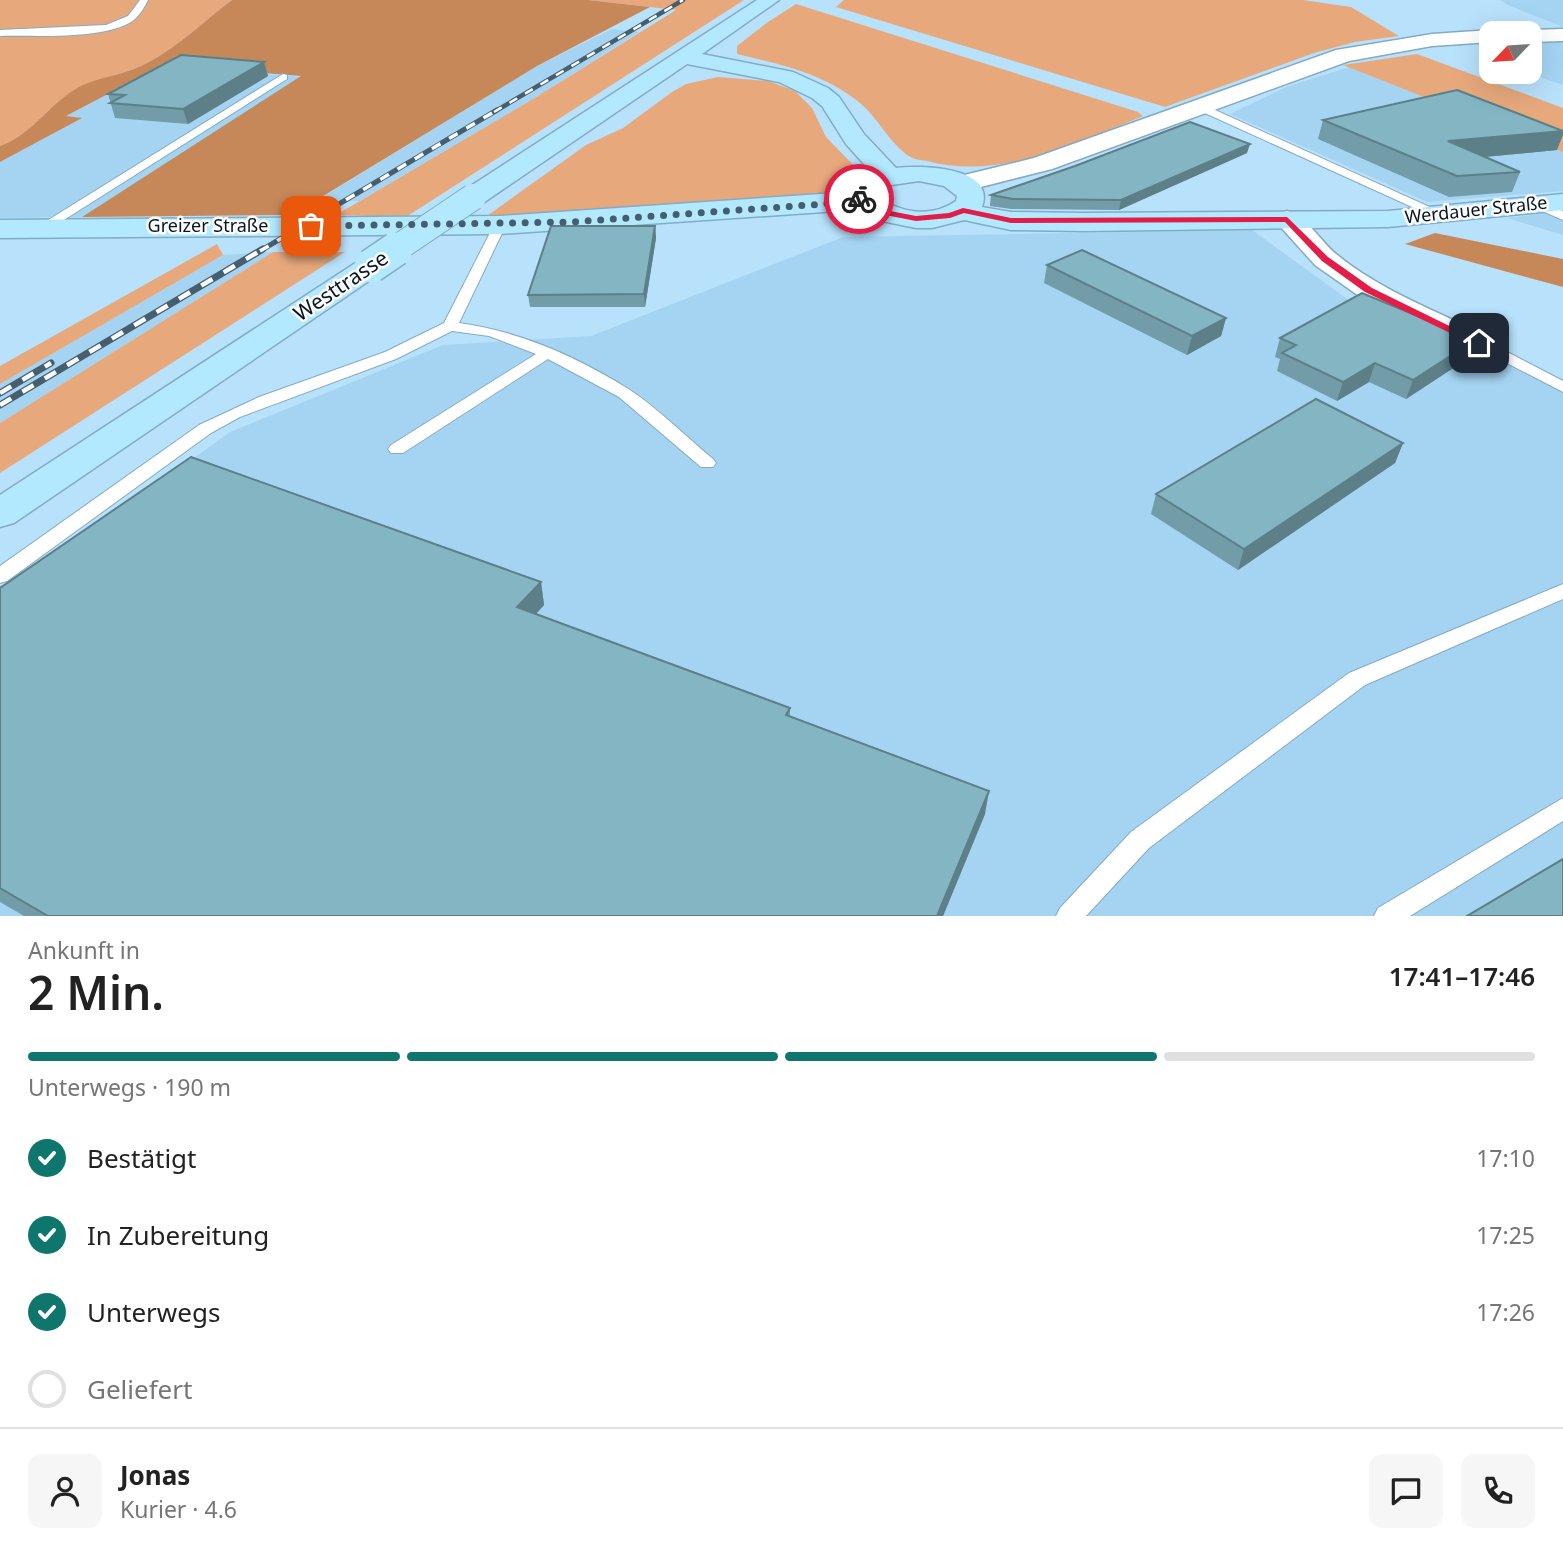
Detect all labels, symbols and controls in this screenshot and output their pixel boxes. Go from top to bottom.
north arrow [1479,21,1542,84]
map controls [1479,21,1542,84]
courier [824,164,894,234]
icon: bike [840,180,878,218]
street label: Werdauer Straße [1403,190,1548,228]
pin [281,196,341,256]
icon: bag [292,207,330,245]
street label: Greizer Straße [148,213,268,237]
street label: Westtrasse [288,243,393,327]
pin [1449,313,1509,373]
icon: home [1460,324,1498,362]
text: Ankunft in [28,934,140,966]
text: 17:41–17:46 [1389,958,1535,994]
text: 2 Min. [28,961,164,1023]
text: Unterwegs · 190 m [28,1071,231,1103]
icon: check [28,1139,66,1177]
text: Bestätigt [87,1140,196,1176]
text: 17:10 [1476,1142,1535,1174]
icon: check [28,1216,66,1254]
text: In Zubereitung [87,1217,269,1253]
text: 17:25 [1476,1219,1535,1251]
icon: check [28,1293,66,1331]
text: Unterwegs [87,1294,220,1330]
text: 17:26 [1476,1296,1535,1328]
text: Geliefert [87,1371,192,1407]
button: person [28,1454,102,1528]
button: chat [1369,1454,1443,1528]
button: phone [1461,1454,1535,1528]
text: Jonas [120,1457,190,1493]
text: Kurier · 4.6 [120,1493,237,1525]

